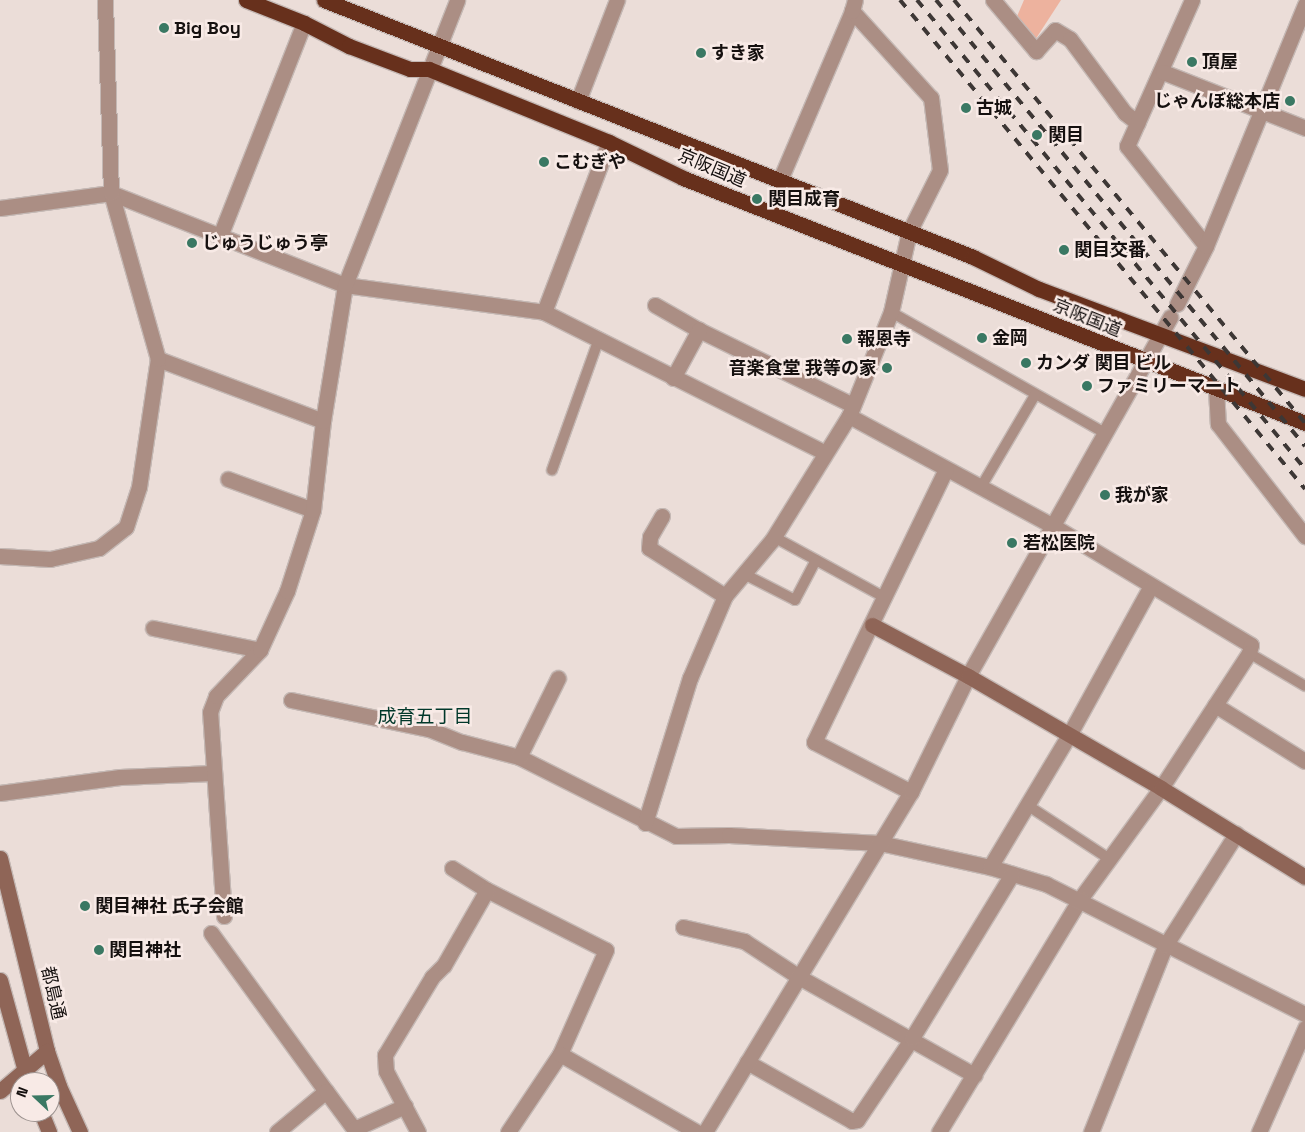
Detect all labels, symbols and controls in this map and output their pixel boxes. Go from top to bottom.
place label: Big Boy [174,17,241,39]
marker: Big Boy [158,22,170,34]
place label: すき家 [711,42,765,64]
marker: すき家 [695,47,707,59]
place label: 頂屋 [1202,51,1238,73]
marker: 頂屋 [1186,56,1198,68]
place label: じゃんぼ総本店 [1154,90,1280,112]
marker: じゃんぼ総本店 [1284,95,1296,107]
place label: 古城 [976,97,1012,119]
marker: 古城 [960,102,972,114]
place label: 関目 [1048,124,1084,146]
marker: 関目 [1030,128,1044,142]
street label: 京阪国道 [675,144,749,192]
place label: こむぎや [554,151,626,173]
marker: こむぎや [538,156,550,168]
place label: 関目成育 [768,188,840,210]
marker: 関目成育 [750,192,764,206]
place label: じゅうじゅう亭 [202,232,328,254]
marker: じゅうじゅう亭 [186,237,198,249]
place label: 関目交番 [1074,239,1146,261]
marker: 関目交番 [1058,244,1070,256]
street label: 京阪国道 [1050,295,1124,341]
place label: 金岡 [992,327,1028,349]
place label: 報恩寺 [857,328,911,350]
marker: 金岡 [976,332,988,344]
marker: 報恩寺 [841,333,853,345]
place label: カンダ 関目 ビル [1036,352,1171,374]
place label: 音楽食堂 我等の家 [728,357,877,379]
marker: カンダ 関目 ビル [1020,357,1032,369]
marker: 音楽食堂 我等の家 [881,362,893,374]
place label: ファミリーマート [1097,375,1241,397]
marker: ファミリーマート [1081,380,1093,392]
place label: 我が家 [1115,484,1169,506]
marker: 我が家 [1099,489,1111,501]
place label: 若松医院 [1023,532,1095,554]
marker: 若松医院 [1005,536,1019,550]
district label: 成育五丁目 [378,706,472,728]
place label: 関目神社 氏子会館 [95,895,244,917]
marker: 関目神社 氏子会館 [79,900,91,912]
place label: 関目神社 [109,939,181,961]
marker: 関目神社 [93,944,105,956]
street label: 都島通 [36,964,70,1022]
north arrow [10,1072,60,1122]
text: N [12,1084,32,1100]

